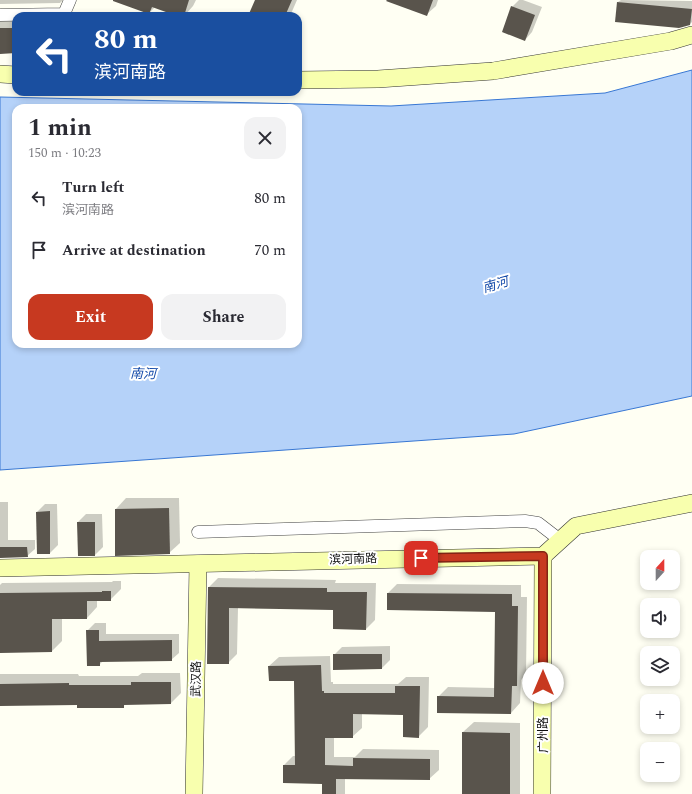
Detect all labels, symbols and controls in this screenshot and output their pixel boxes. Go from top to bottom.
text: 80 m [94,18,158,61]
icon: left [28,28,80,80]
text: 滨河南路 [94,59,166,86]
text: 1 min [28,110,92,146]
button: close [244,117,286,159]
text: 150 m · 10:23 [28,143,101,163]
text: Turn left [62,176,124,199]
icon: left [28,187,50,209]
text: 80 m [254,187,286,210]
text: 滨河南路 [62,200,114,220]
icon: arrive [28,239,50,261]
text: Arrive at destination [62,239,206,262]
text: 70 m [254,239,286,262]
water label: 南河 [480,271,513,298]
button: Exit [28,294,153,340]
button: Share [161,294,286,340]
water label: 南河 [130,364,159,384]
pin [404,541,438,575]
icon: arrive [410,547,432,569]
street label: 滨河南路 [329,549,377,570]
north arrow [640,550,680,590]
map controls [640,550,680,782]
button: sound [640,598,680,638]
button: layers [640,646,680,686]
street label: 武汉路 [187,661,206,697]
position arrow [522,662,564,704]
button: + [640,694,680,734]
street label: 广州路 [534,717,553,753]
button: − [640,742,680,782]

